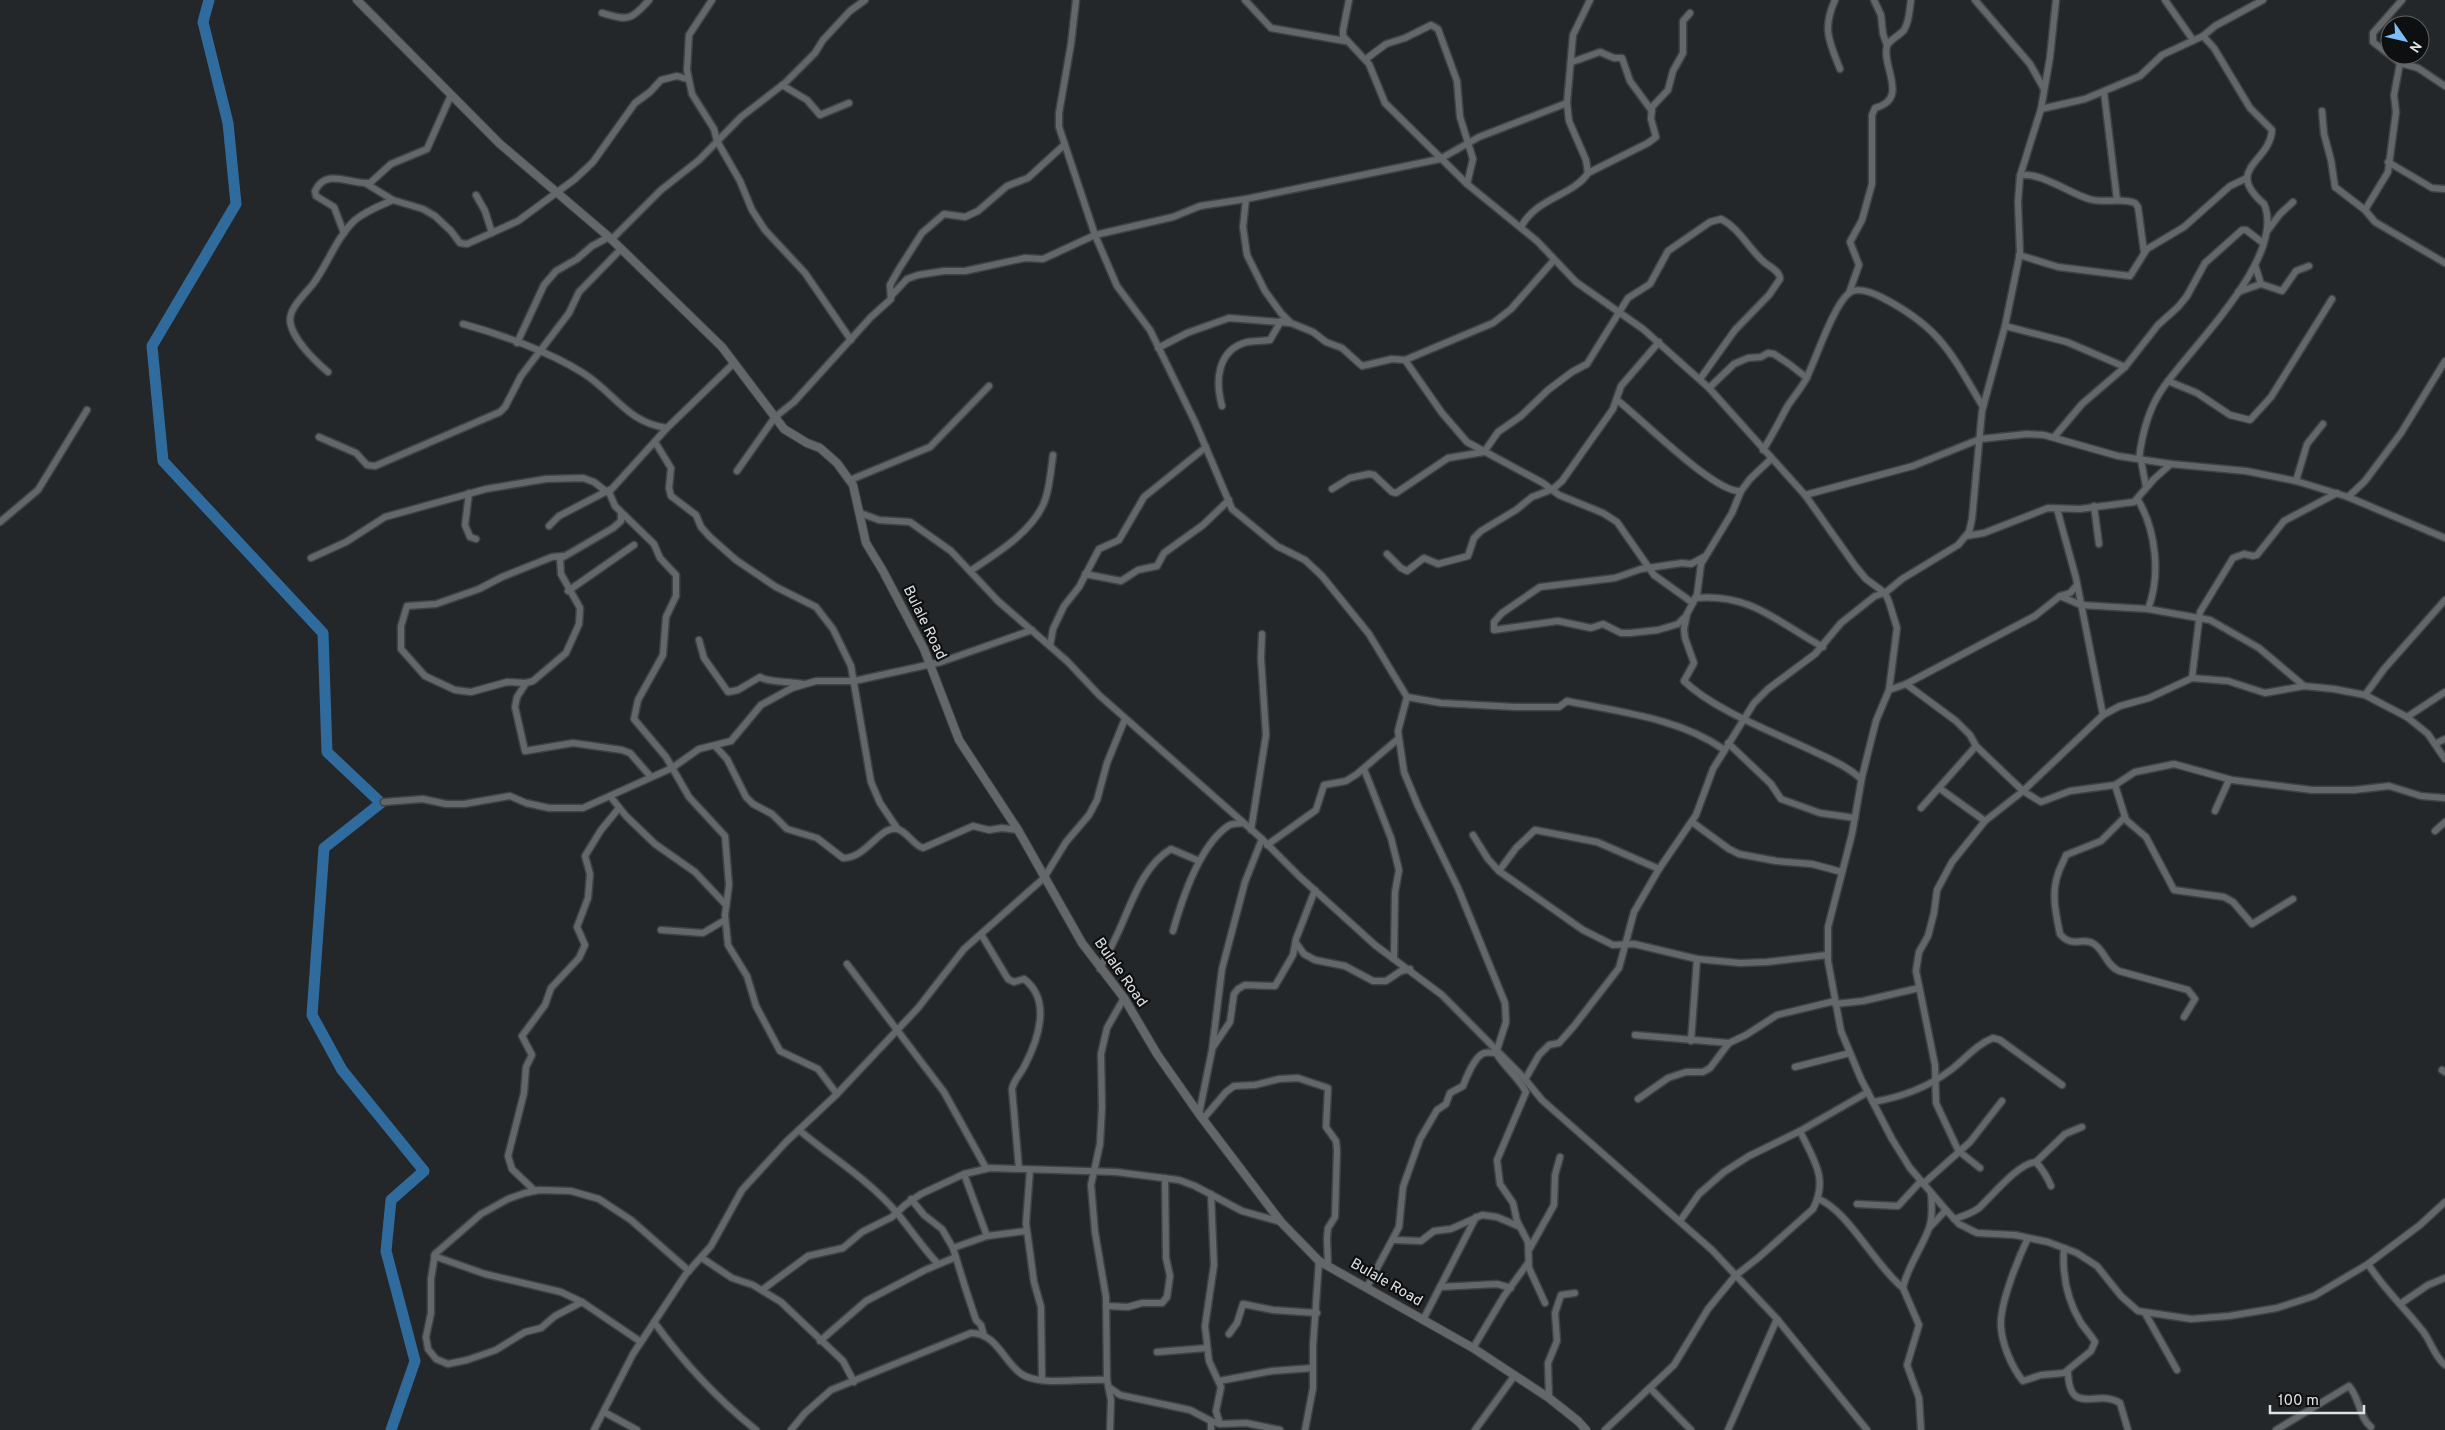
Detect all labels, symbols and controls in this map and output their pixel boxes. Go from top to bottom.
north arrow [2380,15,2430,65]
text: N [2405,38,2424,55]
street label: Bulale Road [898,583,950,663]
street label: Bulale Road [1089,935,1151,1011]
street label: Bulale Road [1346,1255,1426,1311]
scale bar [2270,1382,2364,1414]
text: 100 m [2278,1392,2319,1411]

